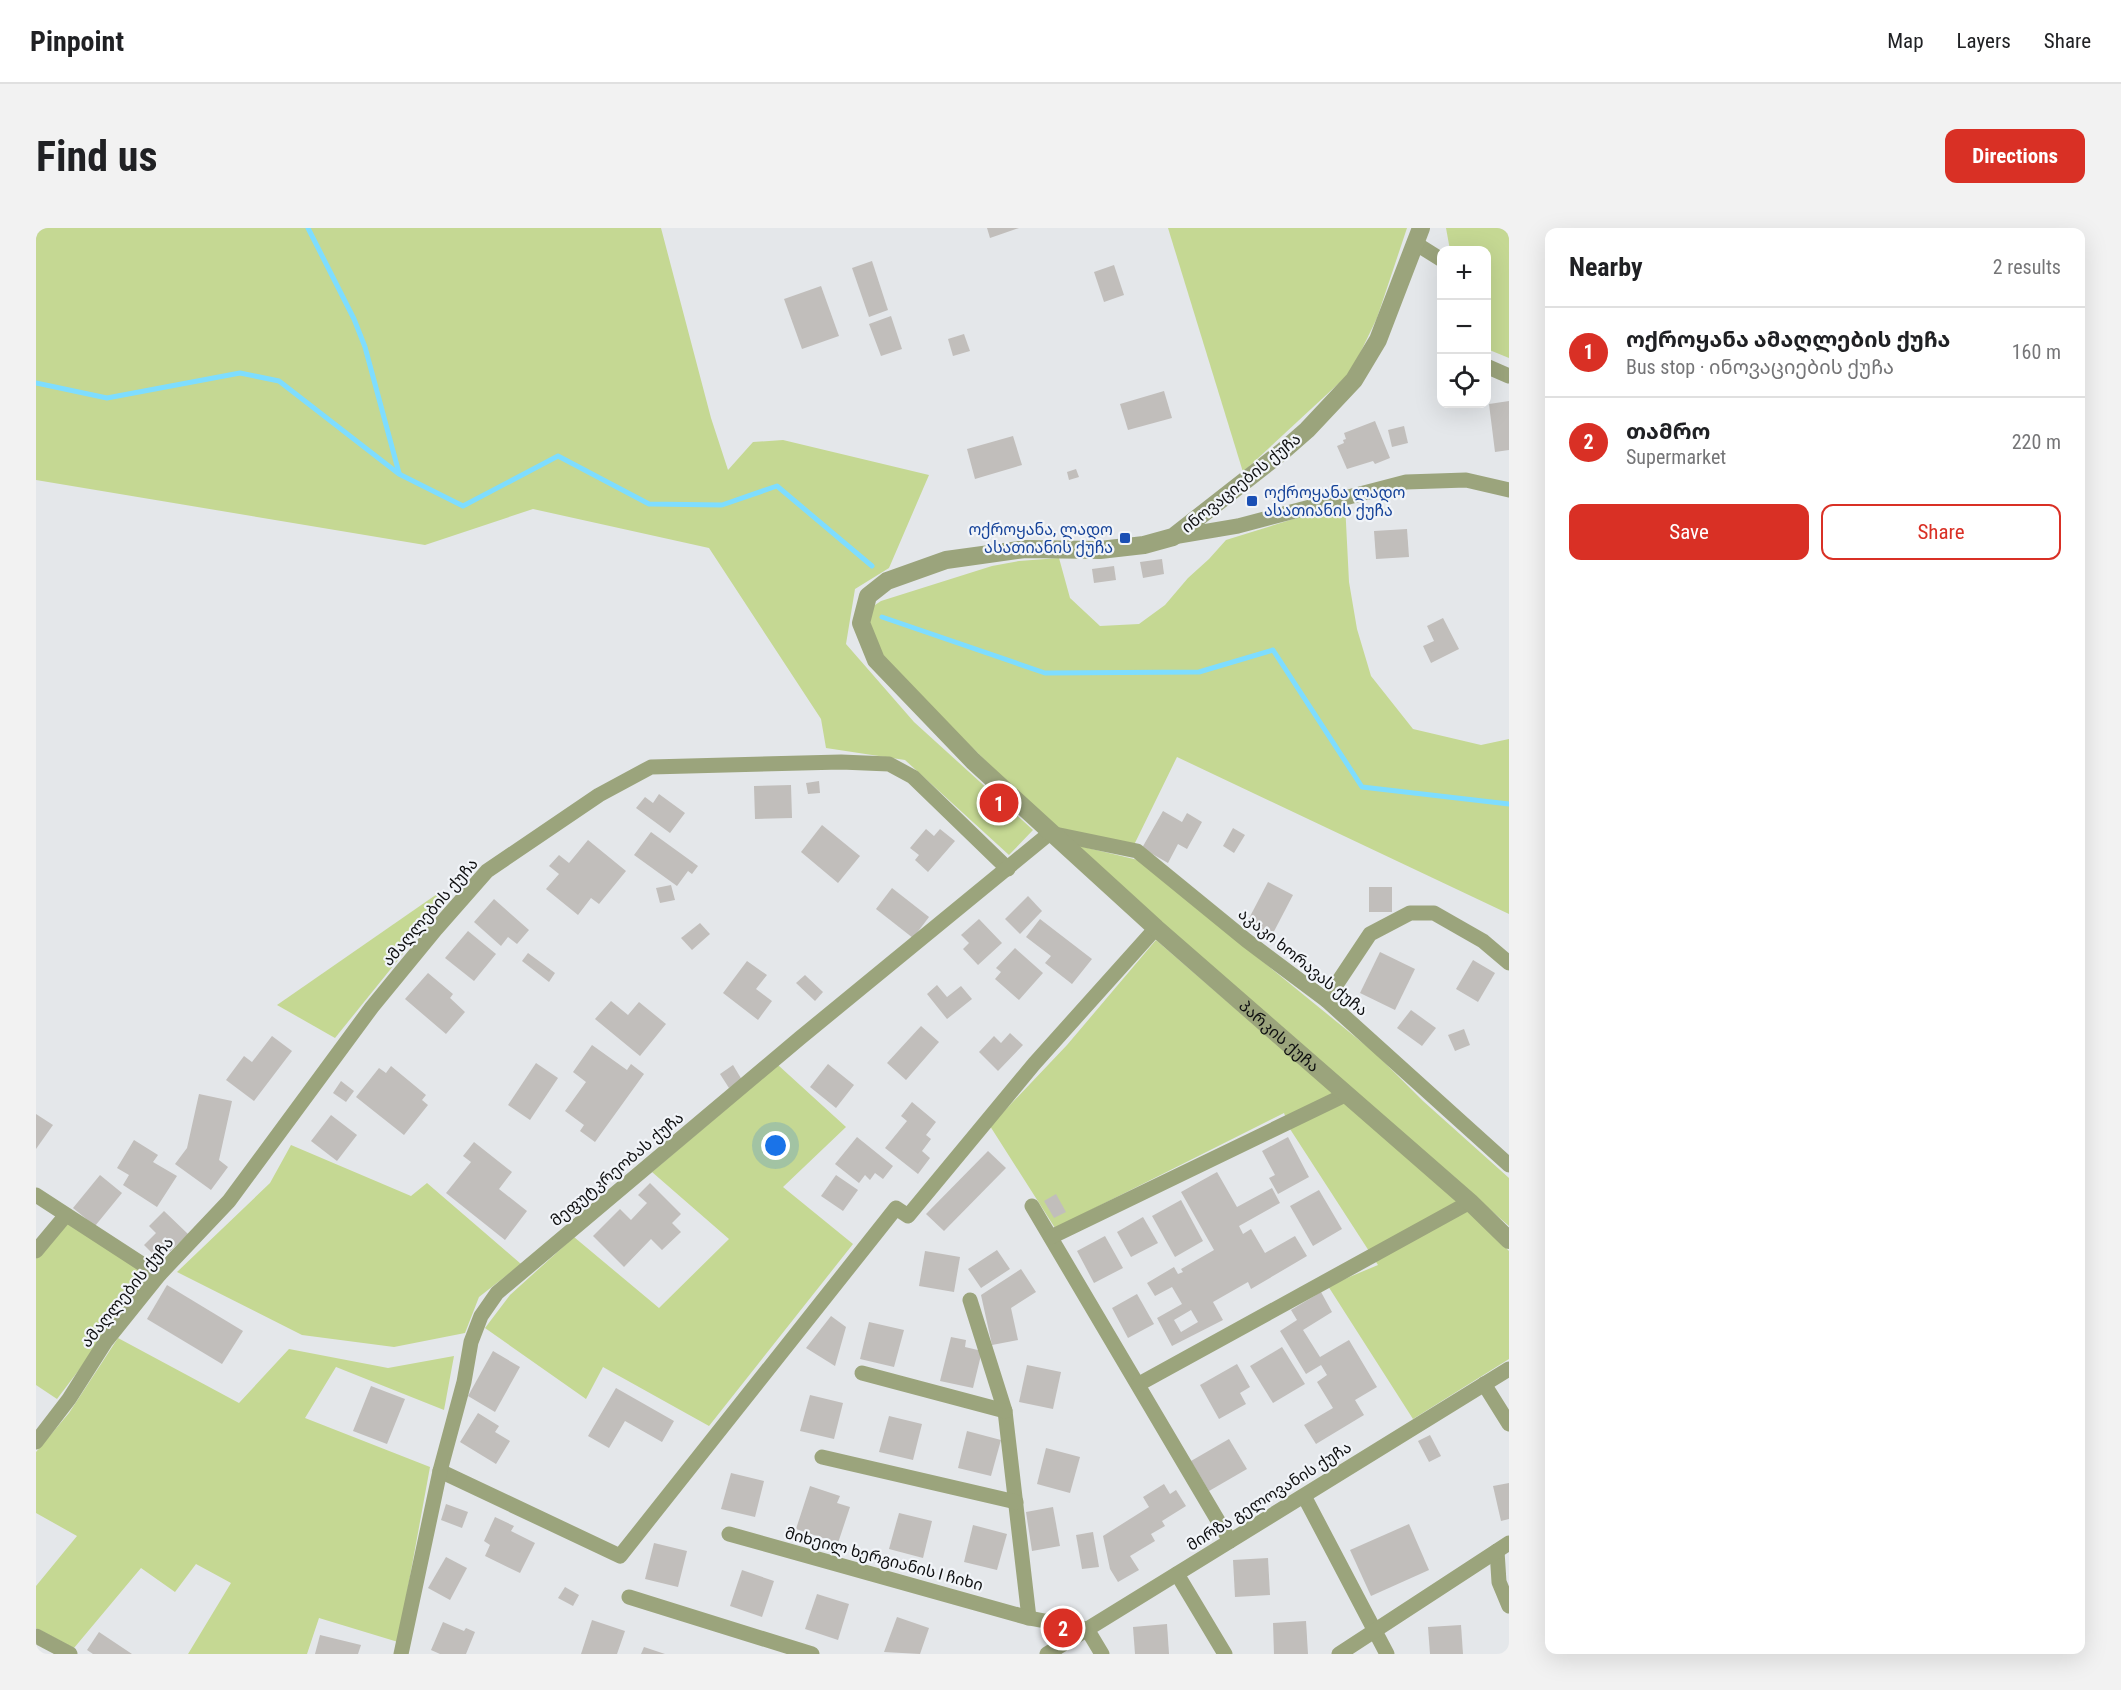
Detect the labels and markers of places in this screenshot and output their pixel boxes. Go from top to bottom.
place label: ოქროყანა ლადო ასათიანის ქუჩა [1264,483,1405,520]
marker: ოქროყანა ლადო ასათიანის ქუჩა [1245,494,1259,508]
place label: ოქროყანა, ლადო ასათიანის ქუჩა [968,520,1113,557]
marker: ოქროყანა, ლადო ასათიანის ქუჩა [1118,531,1132,545]
pin: 1 [980,780,1018,826]
pin: 2 [1044,1606,1082,1650]

